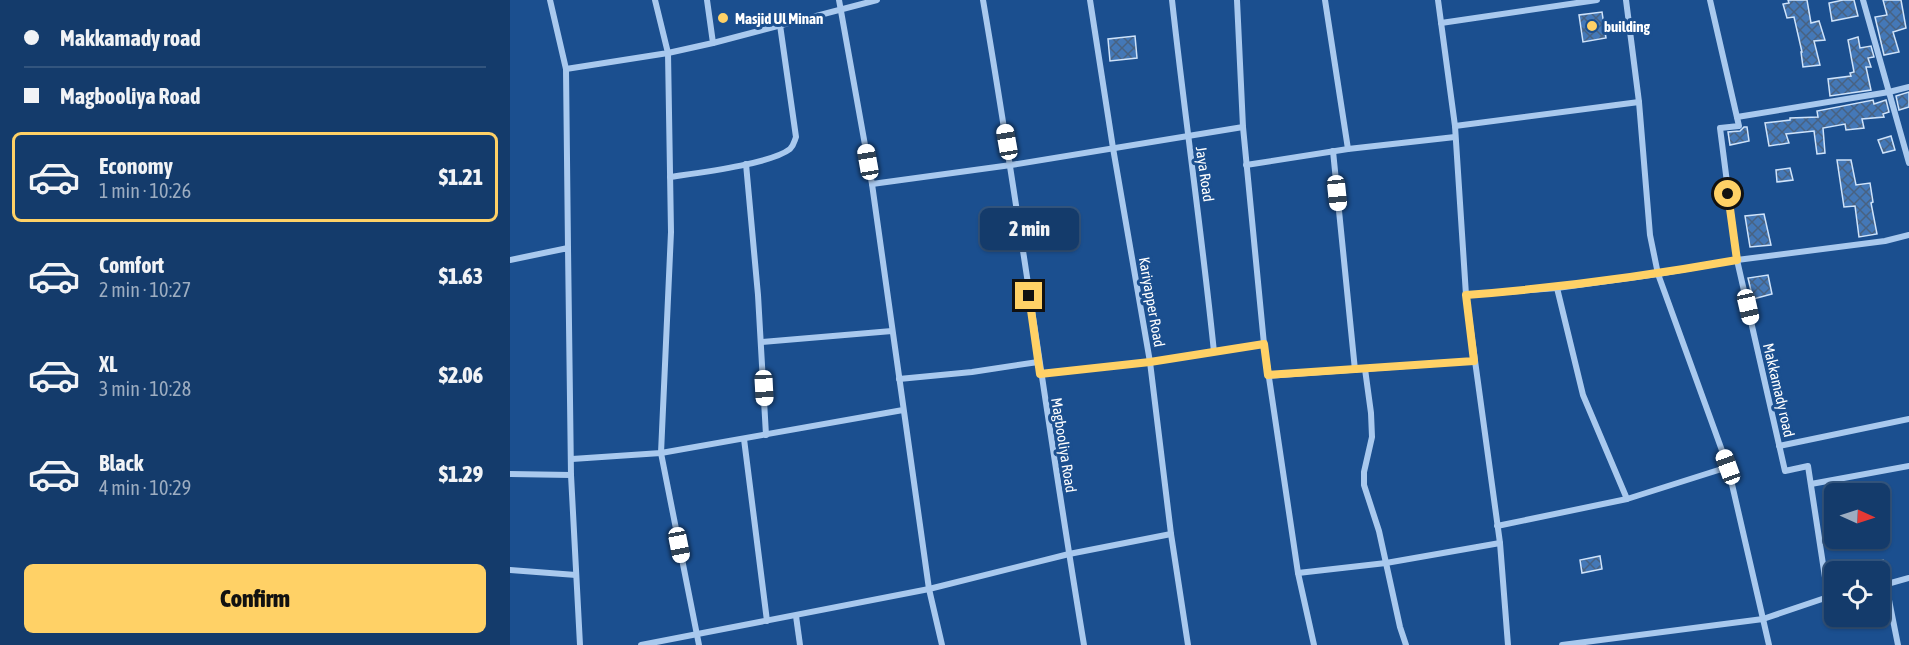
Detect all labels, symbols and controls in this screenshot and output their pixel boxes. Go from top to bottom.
place label: Masjid Ul Minan [735,10,823,27]
marker: Masjid Ul Minan [716,11,730,25]
place label: building [1604,18,1650,35]
marker: building [1585,19,1599,33]
text: Makkamady road [60,25,201,51]
text: Magbooliya Road [60,83,201,109]
car [995,123,1019,161]
car [856,143,880,181]
street label: Jaya Road [1193,145,1217,203]
icon: car [27,150,81,204]
text: Economy [99,153,173,179]
text: $1.21 [439,164,483,190]
car [1326,174,1348,212]
text: 1 min · 10:26 [99,179,191,202]
route start [1714,180,1741,207]
callout: 2 min [980,209,1078,251]
text: 2 min [1009,217,1050,240]
icon: car [27,249,81,303]
text: Comfort [99,252,164,278]
street label: Kariyapper Road [1136,256,1168,348]
text: $1.63 [439,263,483,289]
text: 2 min · 10:27 [99,278,191,301]
route end [1015,282,1042,309]
car [1735,287,1761,327]
street label: Makkamady road [1760,341,1798,439]
icon: car [27,348,81,402]
text: XL [99,351,117,377]
text: $2.06 [439,362,483,388]
car [754,370,774,406]
text: 3 min · 10:28 [99,377,191,400]
street label: Magbooliya Road [1048,396,1080,494]
icon: car [27,447,81,501]
car [1713,447,1743,487]
text: Black [99,450,143,476]
text: $1.29 [439,461,483,487]
text: 4 min · 10:29 [99,476,191,499]
north arrow [1824,483,1890,549]
map controls [1824,483,1890,627]
car [667,526,691,564]
button: locate [1824,561,1890,627]
button: Confirm [24,564,486,633]

